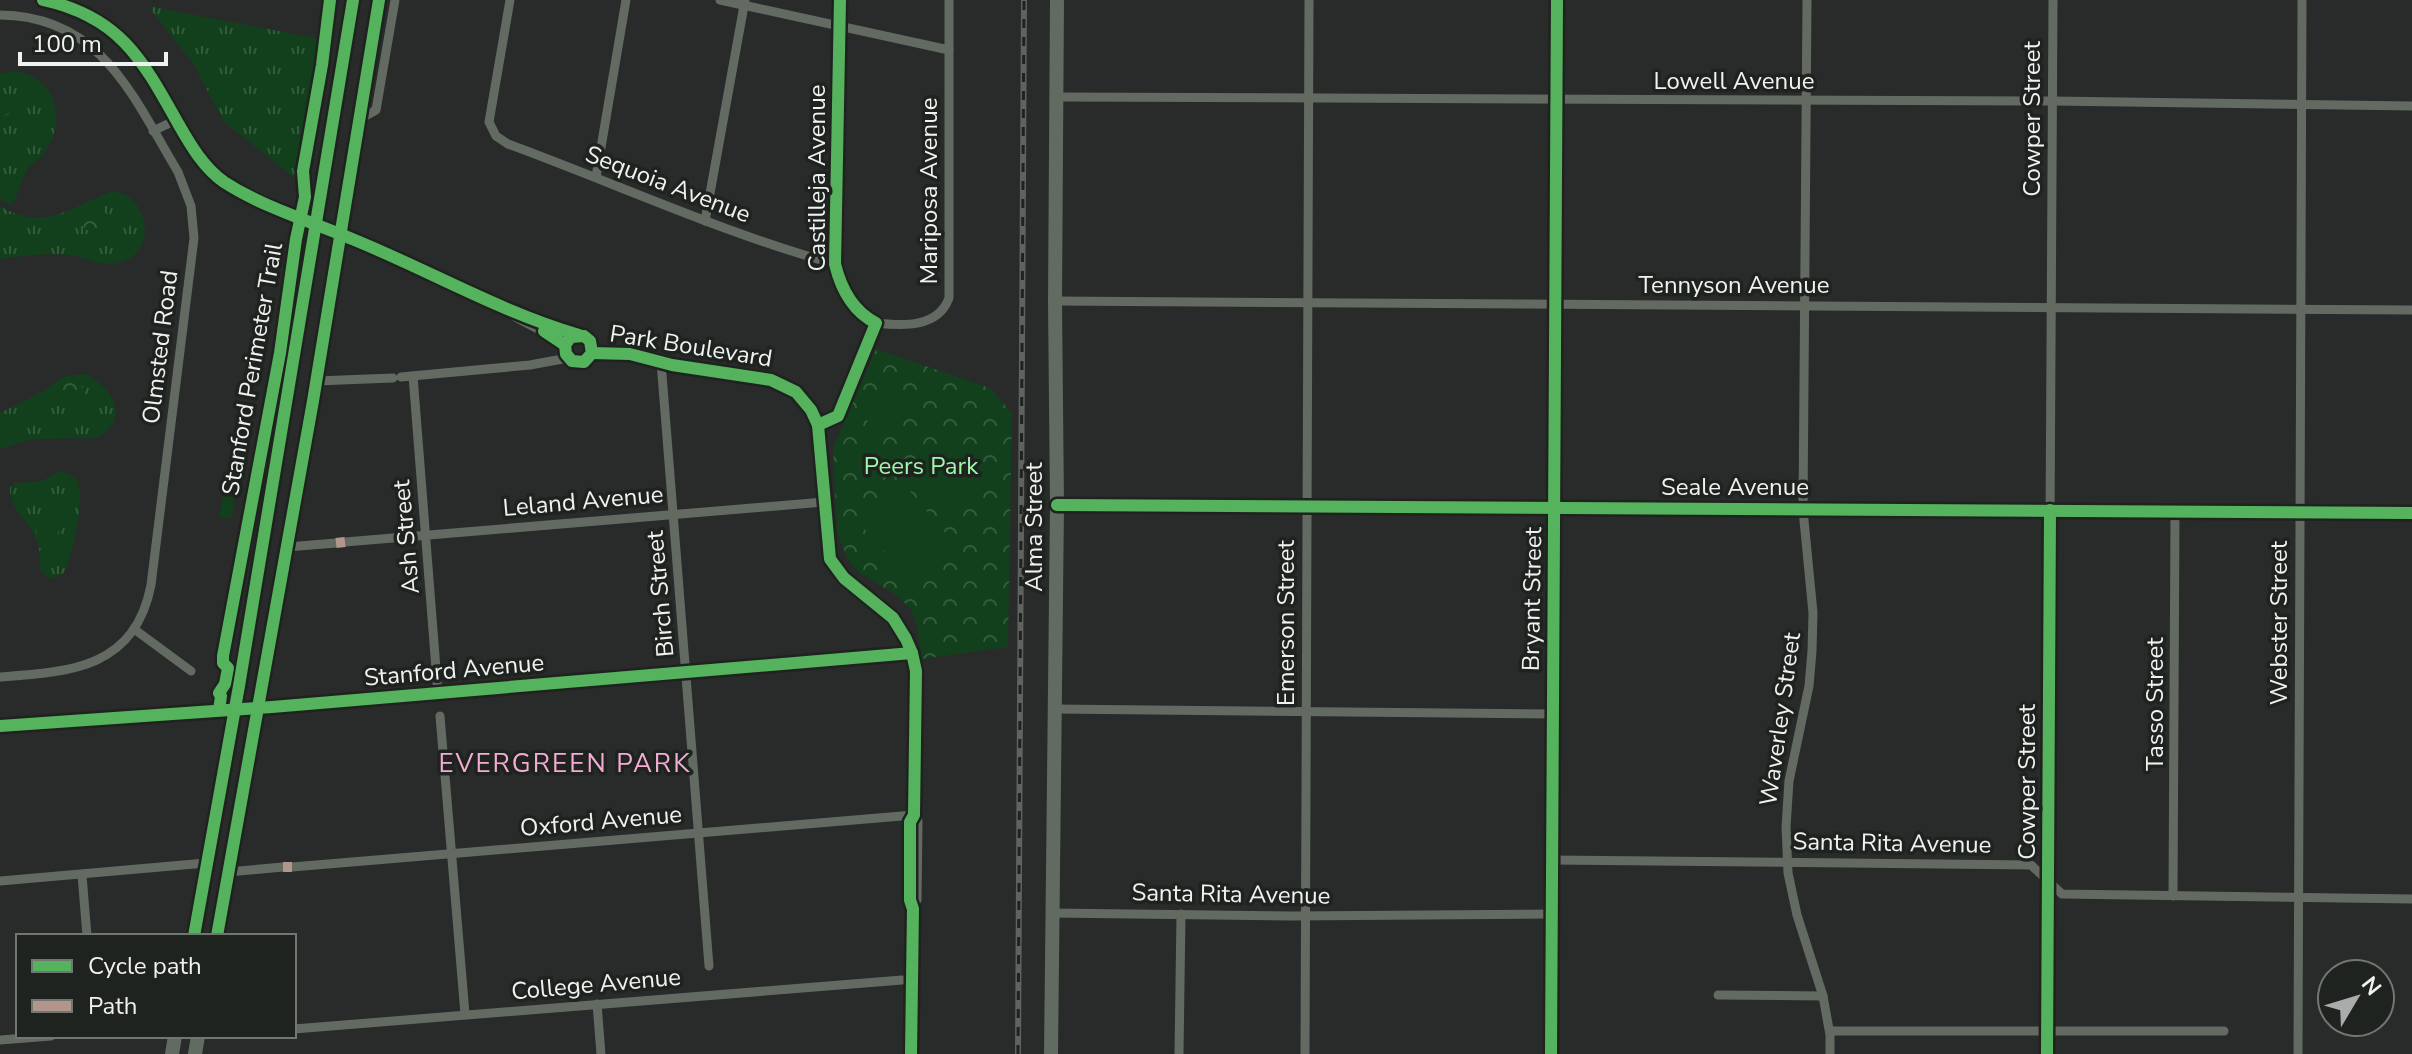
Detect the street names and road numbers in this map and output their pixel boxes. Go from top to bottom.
street label: Cowper Street [2016,41,2048,197]
street label: Lowell Avenue [1654,65,1814,97]
street label: Castilleja Avenue [801,85,833,271]
street label: Mariposa Avenue [913,98,945,284]
street label: Sequoia Avenue [581,138,755,230]
street label: Stanford Perimeter Trail [214,240,290,498]
street label: Olmsted Road [135,268,185,426]
street label: Tennyson Avenue [1639,269,1830,301]
street label: Park Boulevard [608,317,774,375]
street label: Alma Street [1018,462,1050,592]
street label: Seale Avenue [1661,471,1809,503]
street label: Ash Street [385,478,427,595]
street label: Leland Avenue [501,478,665,524]
street label: Bryant Street [1515,526,1549,671]
street label: Birch Street [638,529,681,658]
street label: Emerson Street [1270,539,1302,706]
street label: Webster Street [2263,540,2295,705]
street label: Waverley Street [1752,630,1808,808]
street label: Tasso Street [2139,637,2171,771]
street label: Stanford Avenue [363,646,545,694]
street label: Cowper Street [2011,704,2043,860]
street label: Oxford Avenue [519,798,683,844]
street label: Santa Rita Avenue [1792,825,1992,861]
street label: Santa Rita Avenue [1131,876,1331,912]
street label: College Avenue [510,961,682,1007]

